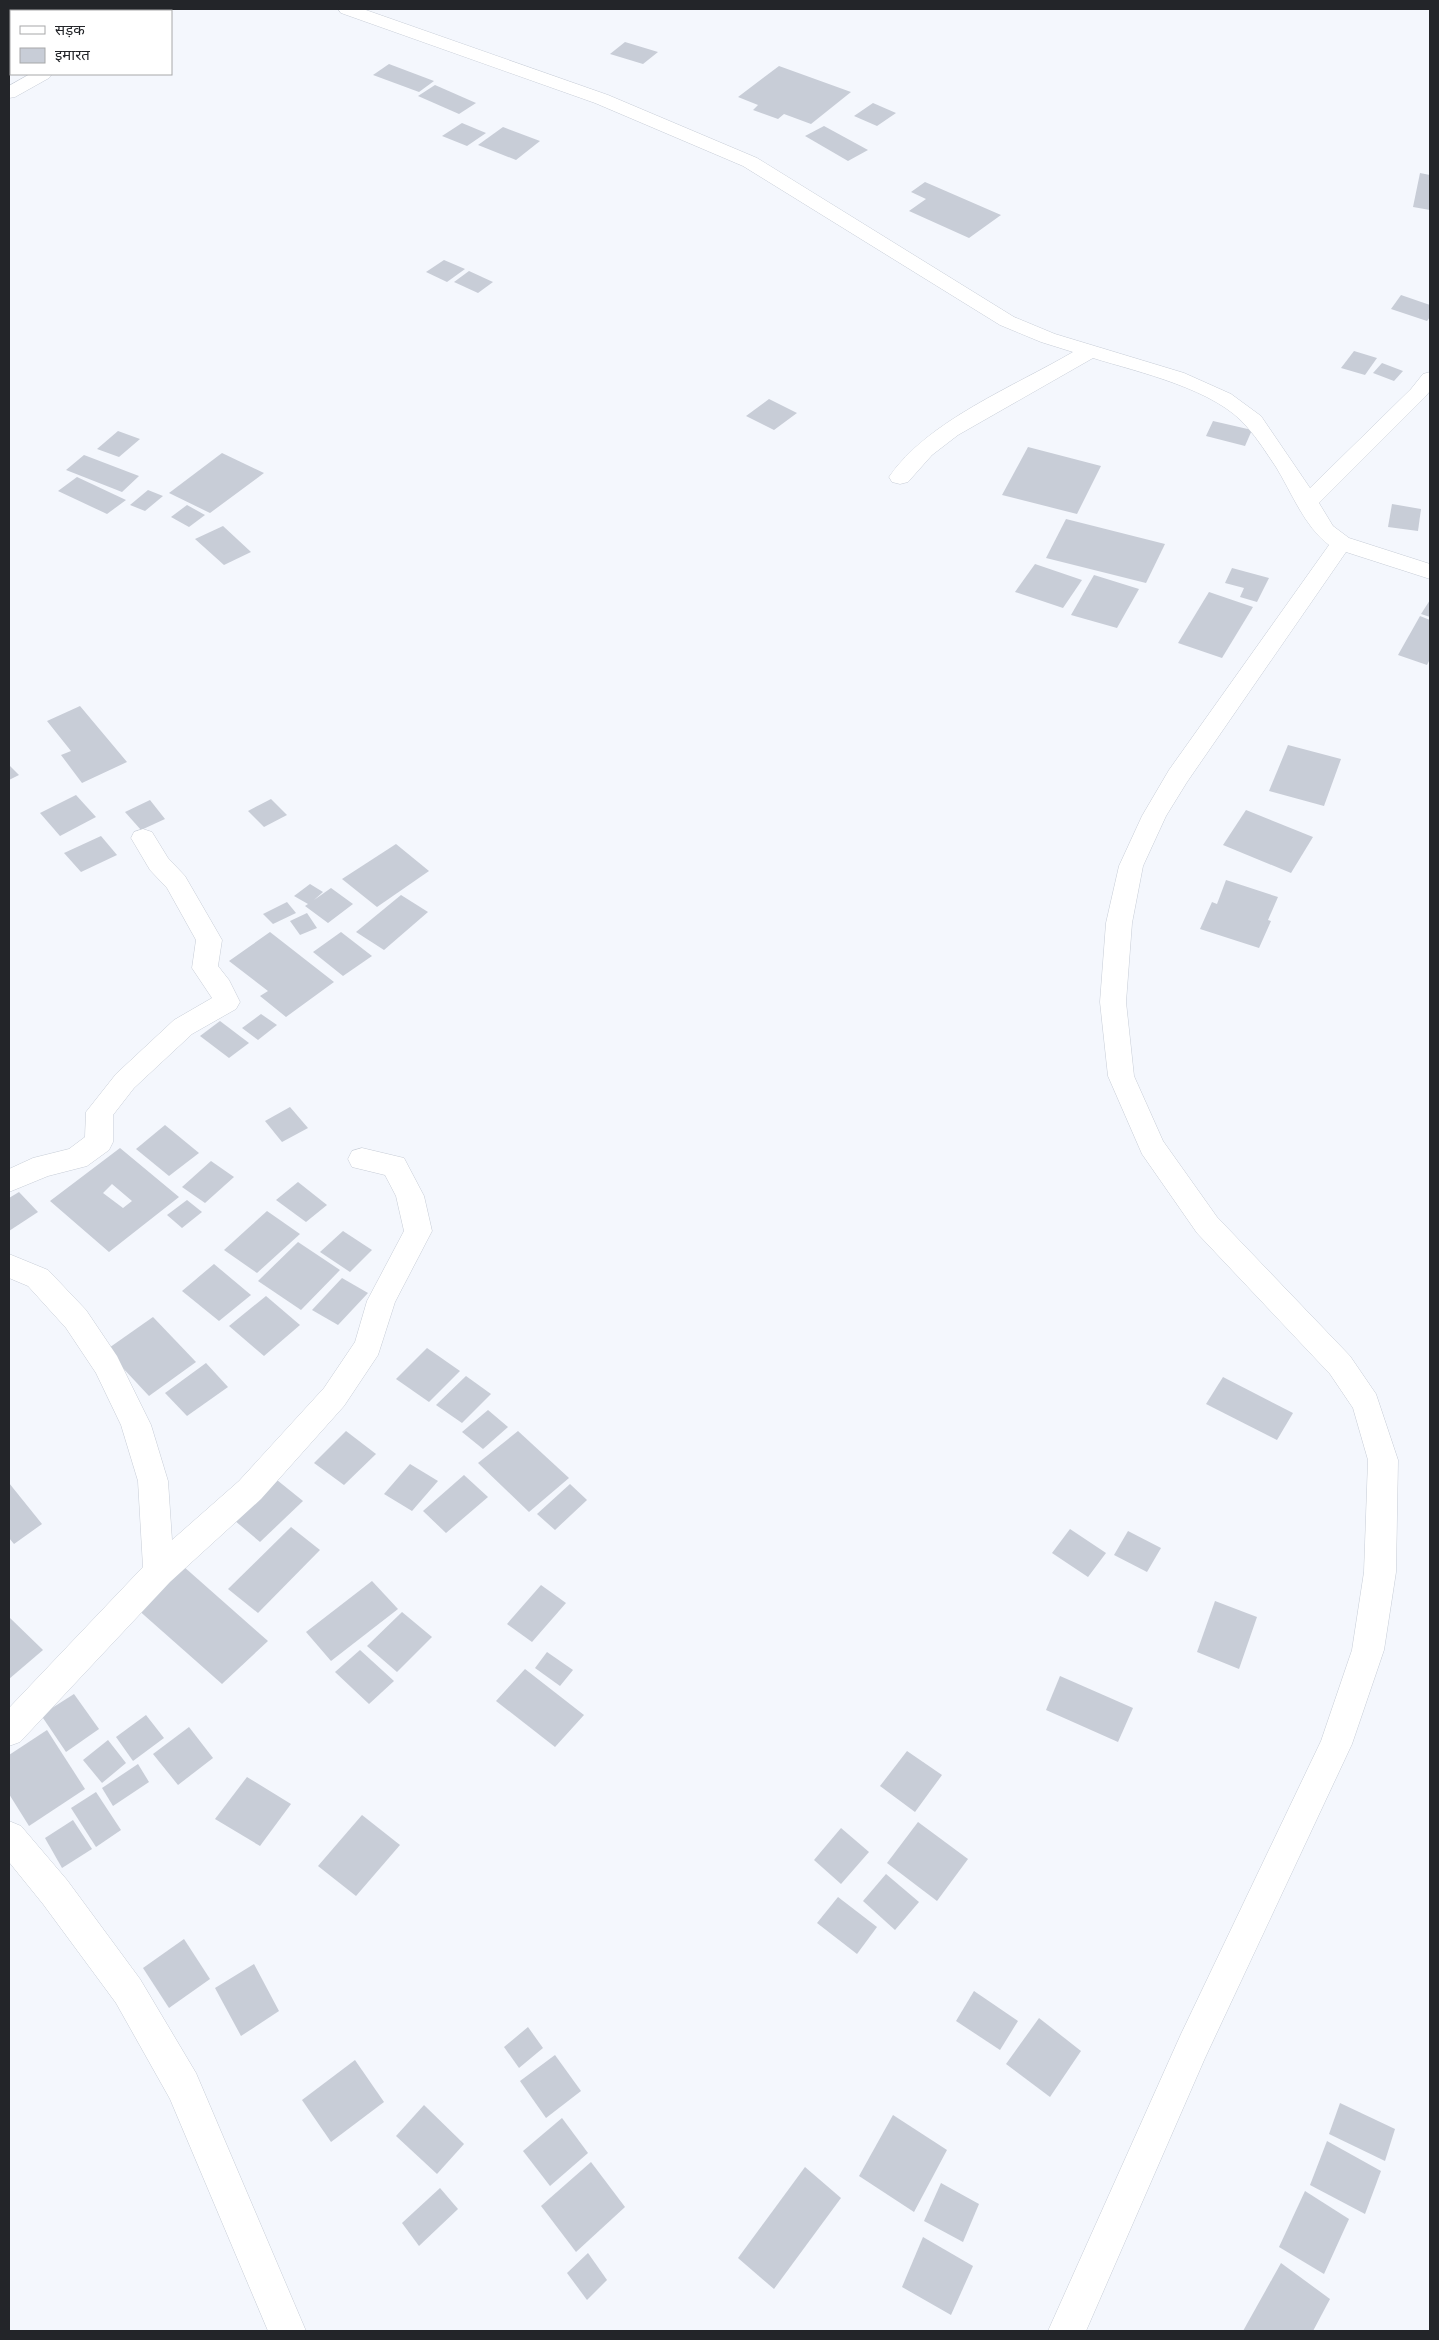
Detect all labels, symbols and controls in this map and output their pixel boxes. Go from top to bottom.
legend [10,10,172,75]
text: सड़क [55,21,85,39]
text: इमारत [55,46,90,64]

